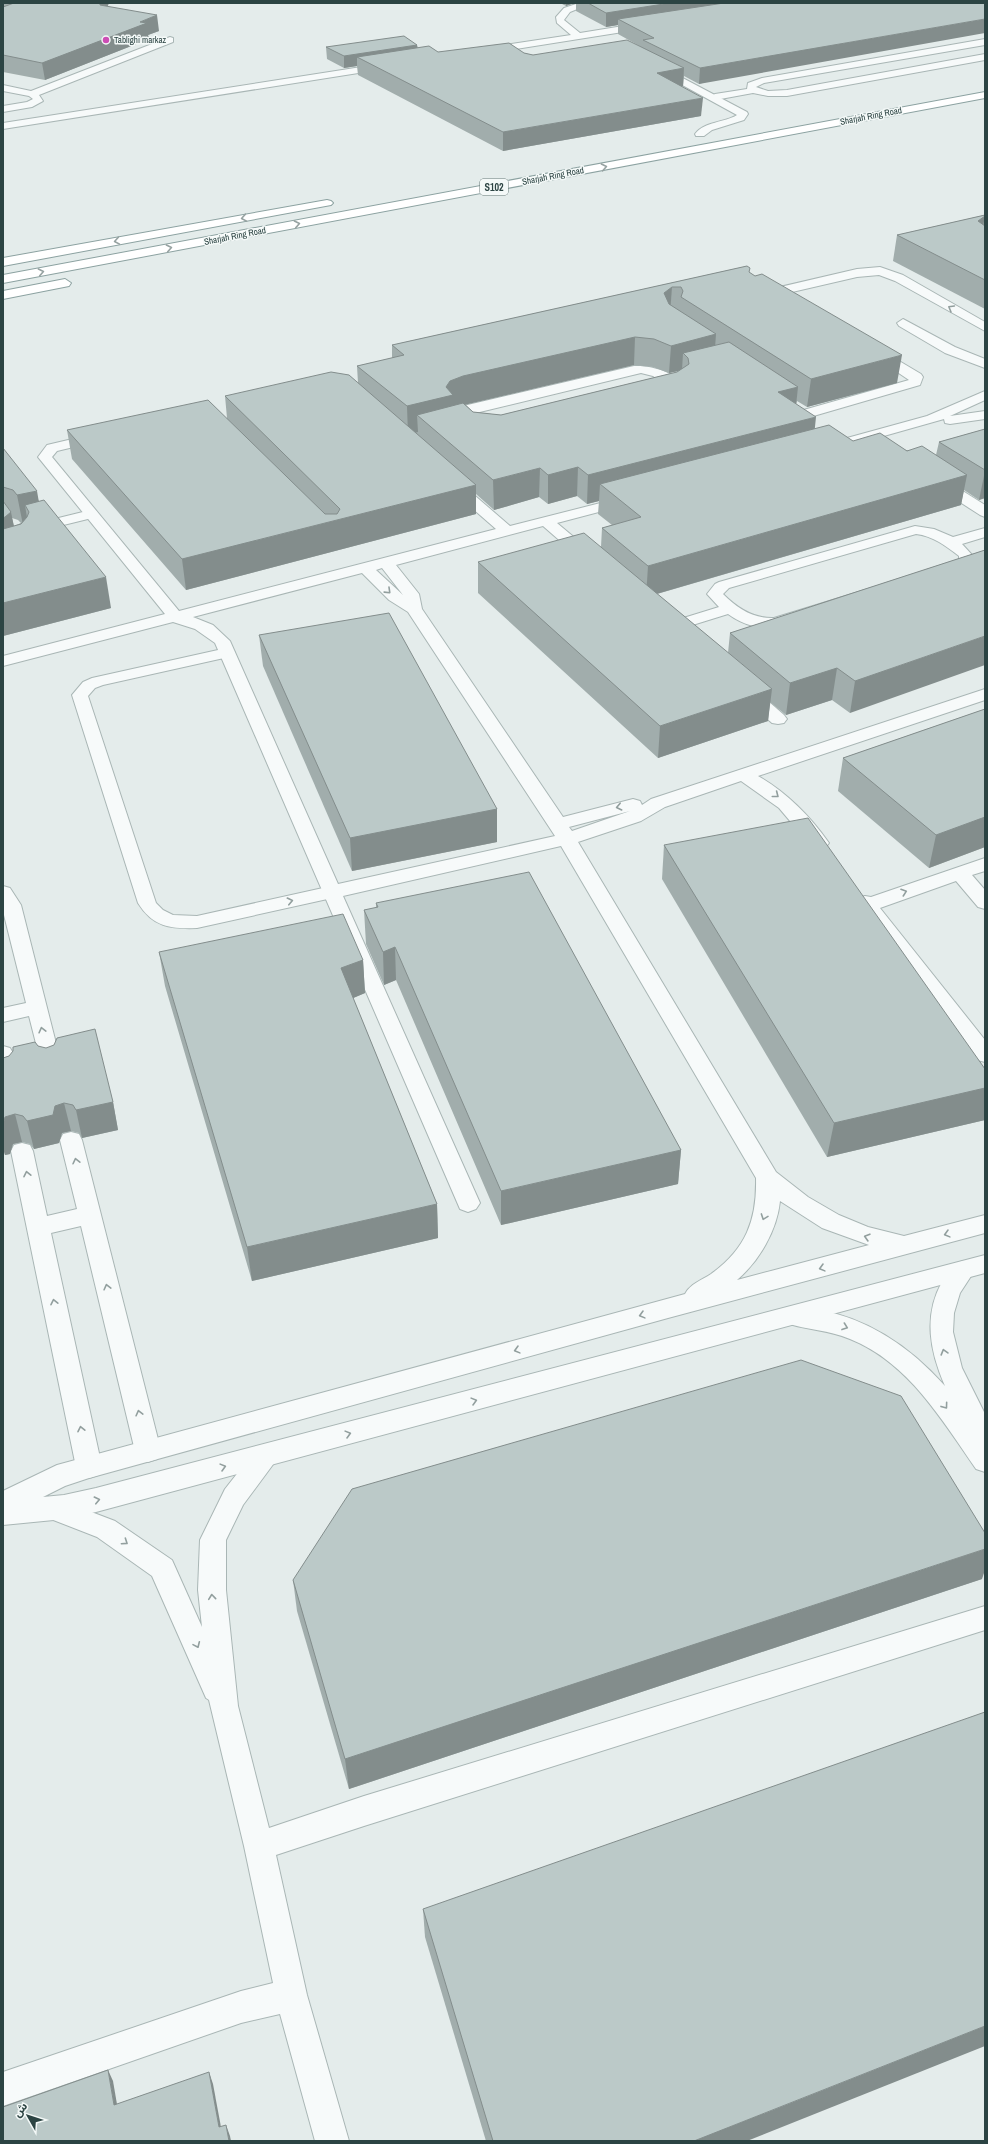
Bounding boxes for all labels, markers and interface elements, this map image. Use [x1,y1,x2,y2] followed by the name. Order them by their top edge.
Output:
[114,34,167,46] place label: Tablighi markaz
[101,35,111,45] marker: Tablighi markaz
[839,104,903,128] street label: Sharjah Ring Road
[600,163,607,171] one-way arrow
[521,164,585,188] street label: Sharjah Ring Road
[480,179,508,195] road number: S102
[241,213,248,222] one-way arrow
[294,220,300,229] one-way arrow
[203,224,267,248] street label: Sharjah Ring Road
[113,236,120,245] one-way arrow
[166,244,172,253] one-way arrow
[38,268,44,276] one-way arrow
[948,305,955,312] one-way arrow
[383,586,391,594] one-way arrow
[772,791,779,798] one-way arrow
[616,802,623,811] one-way arrow
[901,889,908,897] one-way arrow
[287,898,294,906] one-way arrow
[39,1026,47,1033] one-way arrow
[72,1158,81,1165] one-way arrow
[24,1171,32,1178] one-way arrow
[761,1213,769,1220] one-way arrow
[944,1230,951,1238] one-way arrow
[864,1233,871,1242] one-way arrow
[819,1263,826,1272] one-way arrow
[103,1284,112,1291] one-way arrow
[51,1299,59,1305] one-way arrow
[639,1310,646,1319] one-way arrow
[842,1322,849,1331] one-way arrow
[513,1345,520,1353] one-way arrow
[940,1349,949,1356] one-way arrow
[471,1397,477,1405] one-way arrow
[940,1402,948,1409] one-way arrow
[135,1410,143,1416] one-way arrow
[77,1426,85,1432] one-way arrow
[345,1430,352,1439] one-way arrow
[219,1463,226,1472] one-way arrow
[94,1496,100,1504] one-way arrow
[121,1537,128,1545] one-way arrow
[208,1594,217,1600] one-way arrow
[192,1641,200,1648] one-way arrow
[8,2096,48,2136] north arrow
[10,2099,30,2120] text: ش

